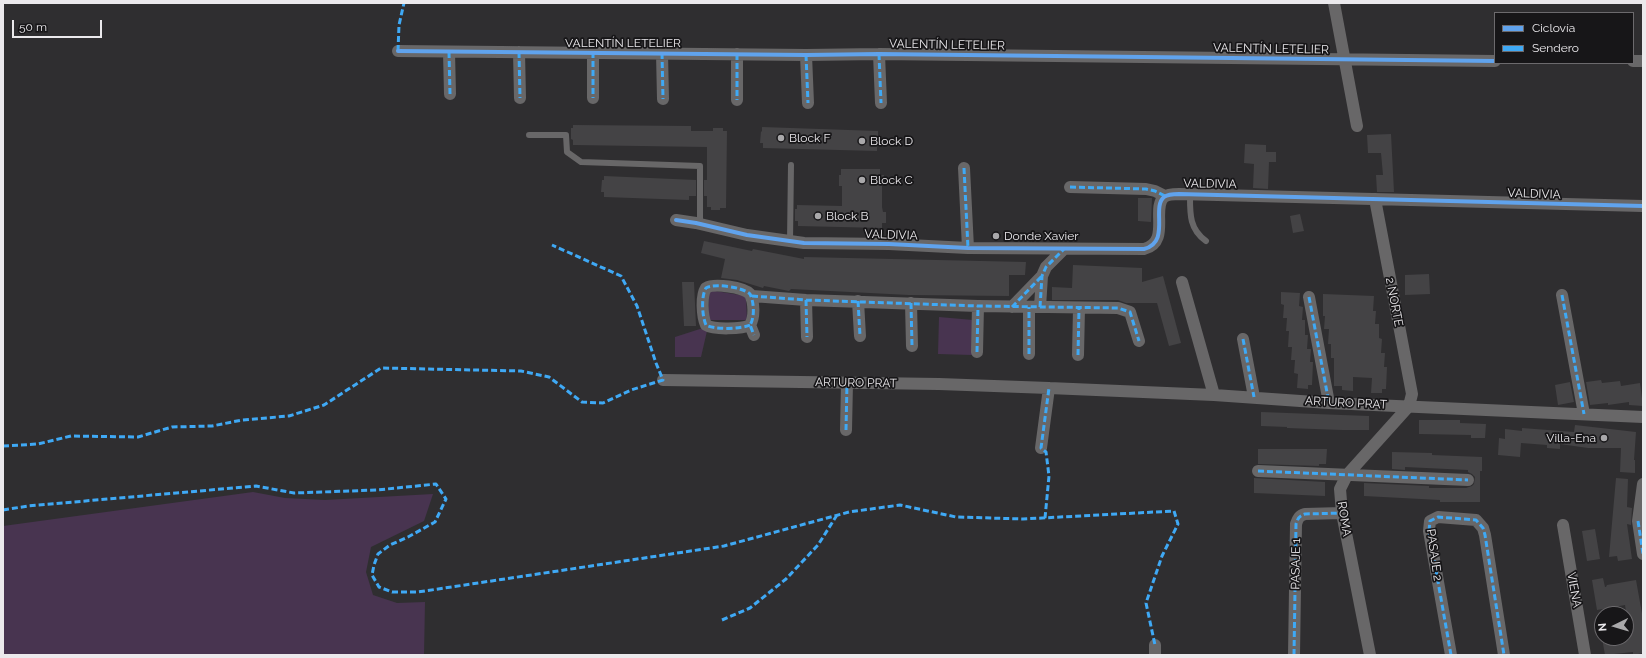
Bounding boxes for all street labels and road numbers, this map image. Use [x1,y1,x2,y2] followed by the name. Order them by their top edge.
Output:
[565,36,681,50] street label: VALENTÍN LETELIER
[889,37,1005,53] street label: VALENTÍN LETELIER
[1213,41,1329,57] street label: VALENTÍN LETELIER
[1183,176,1237,192] street label: VALDIVIA
[1507,186,1561,202] street label: VALDIVIA
[864,227,918,243] street label: VALDIVIA
[1382,276,1406,328] street label: 2 NORTE
[815,375,897,391] street label: ARTURO PRAT
[1305,394,1387,412] street label: ARTURO PRAT
[1334,500,1354,538] street label: ROMA
[1423,528,1445,582] street label: PASAJE 2
[1288,538,1304,590] street label: PASAJE 1
[1564,571,1584,609] street label: VIENA

